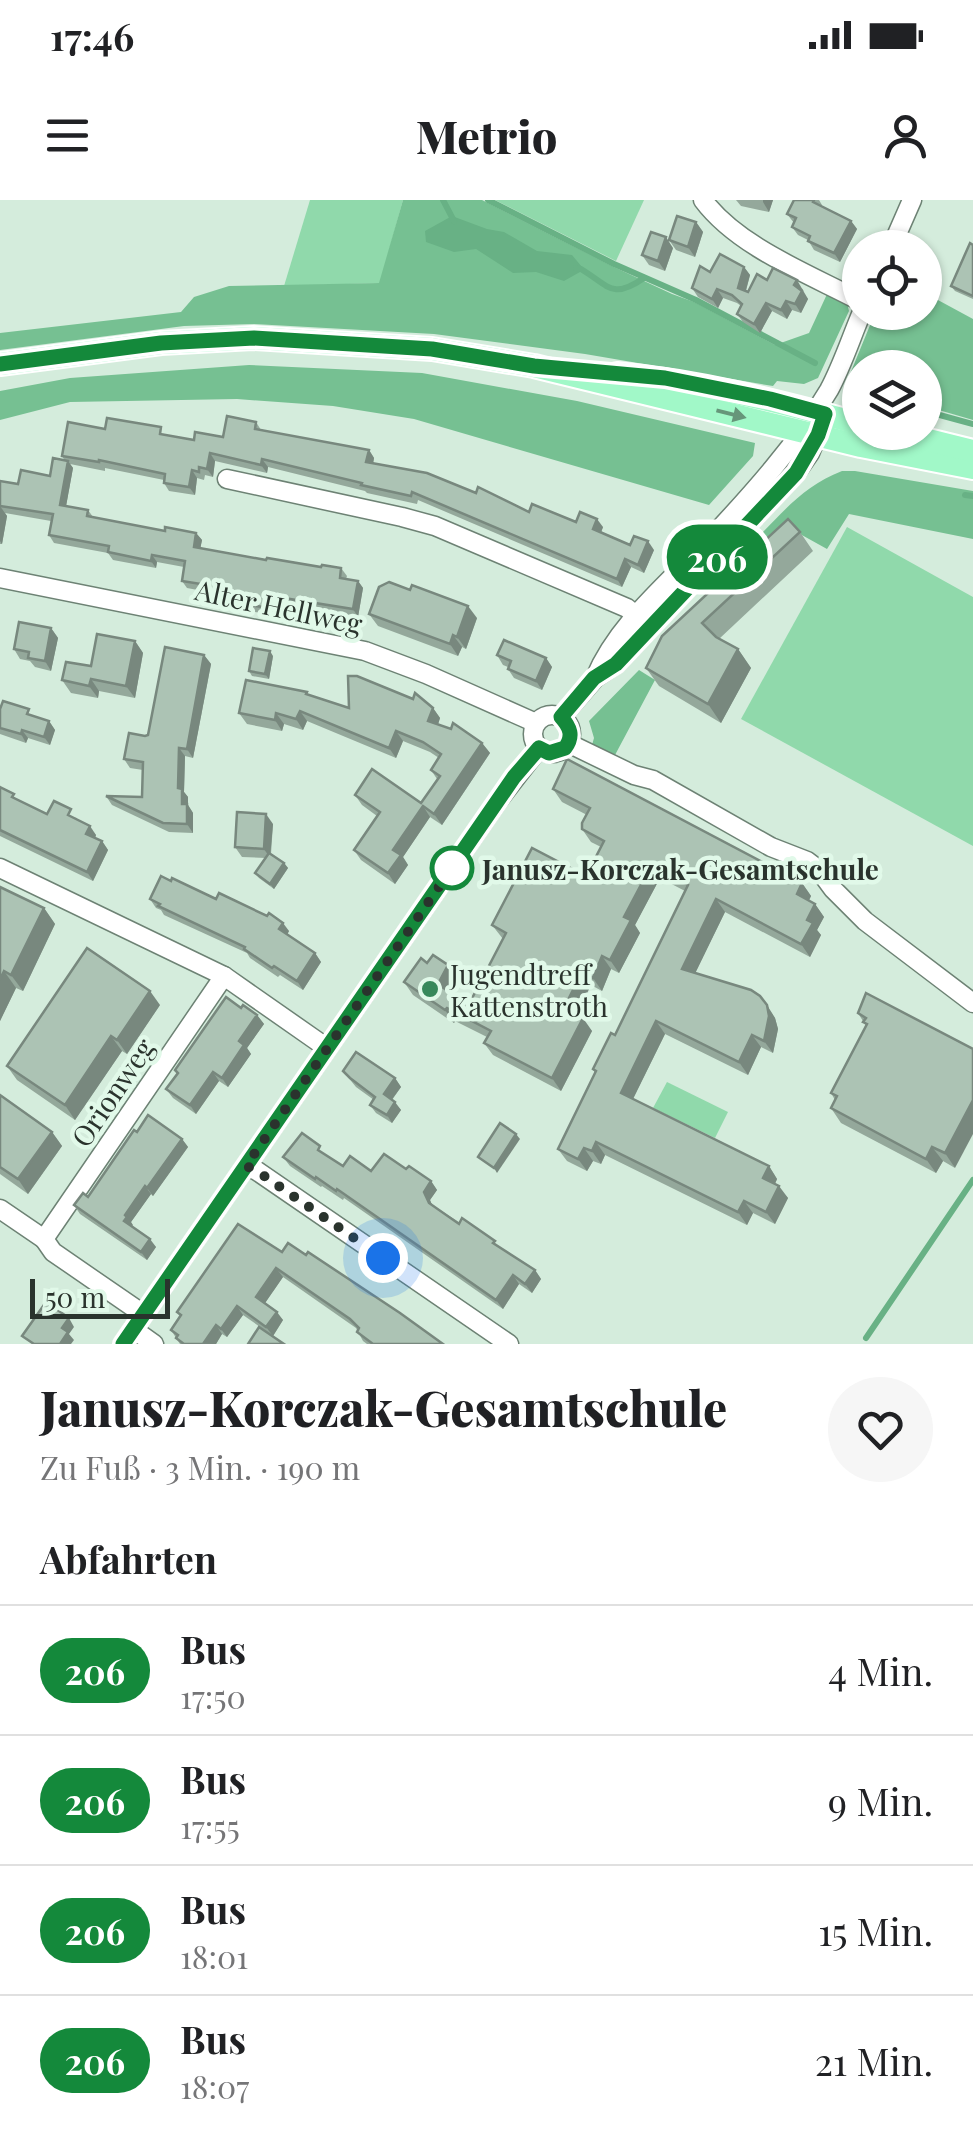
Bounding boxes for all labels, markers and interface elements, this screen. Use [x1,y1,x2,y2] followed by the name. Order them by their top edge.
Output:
[50,10,134,61] text: 17:46
[416,105,557,165] text: Metrio
[40,108,95,163] icon: menu
[878,108,933,163] icon: person
[842,230,942,450] map controls
[842,230,942,330] button: locate
[842,350,942,450] button: layers
[716,407,747,422] one-way arrow
[660,524,774,590] line badge: 206
[687,534,747,581] text: 206
[191,570,366,642] street label: Alter Hellweg
[431,847,473,889] marker: Janusz-Korczak-Gesamtschule
[481,850,879,887] place label: Janusz-Korczak-Gesamtschule
[449,955,608,1024] place label: Jugendtreff Kattenstroth
[419,978,441,1000] marker: Jugendtreff Kattenstroth
[62,1030,162,1154] street label: Orionweg
[358,1233,408,1283] your location
[30,1274,170,1318] scale bar
[45,1278,105,1315] text: 50 m
[40,1375,727,1439] text: Janusz-Korczak-Gesamtschule
[828,1377,933,1482] button: heart
[40,1445,360,1488] text: Zu Fuß · 3 Min. · 190 m
[40,1533,217,1584] text: Abfahrten
[180,1623,246,1674] text: Bus
[828,1645,933,1696] text: 4 Min.
[65,1647,125,1694] text: 206
[180,1674,246,1717] text: 17:50
[180,1753,246,1804] text: Bus
[828,1775,933,1826] text: 9 Min.
[65,1777,125,1824] text: 206
[180,1804,240,1847] text: 17:55
[180,1883,246,1934] text: Bus
[818,1905,933,1956] text: 15 Min.
[65,1907,125,1954] text: 206
[180,1934,248,1977] text: 18:01
[180,2013,246,2064] text: Bus
[815,2035,933,2086] text: 21 Min.
[65,2037,125,2084] text: 206
[180,2064,249,2107] text: 18:07

